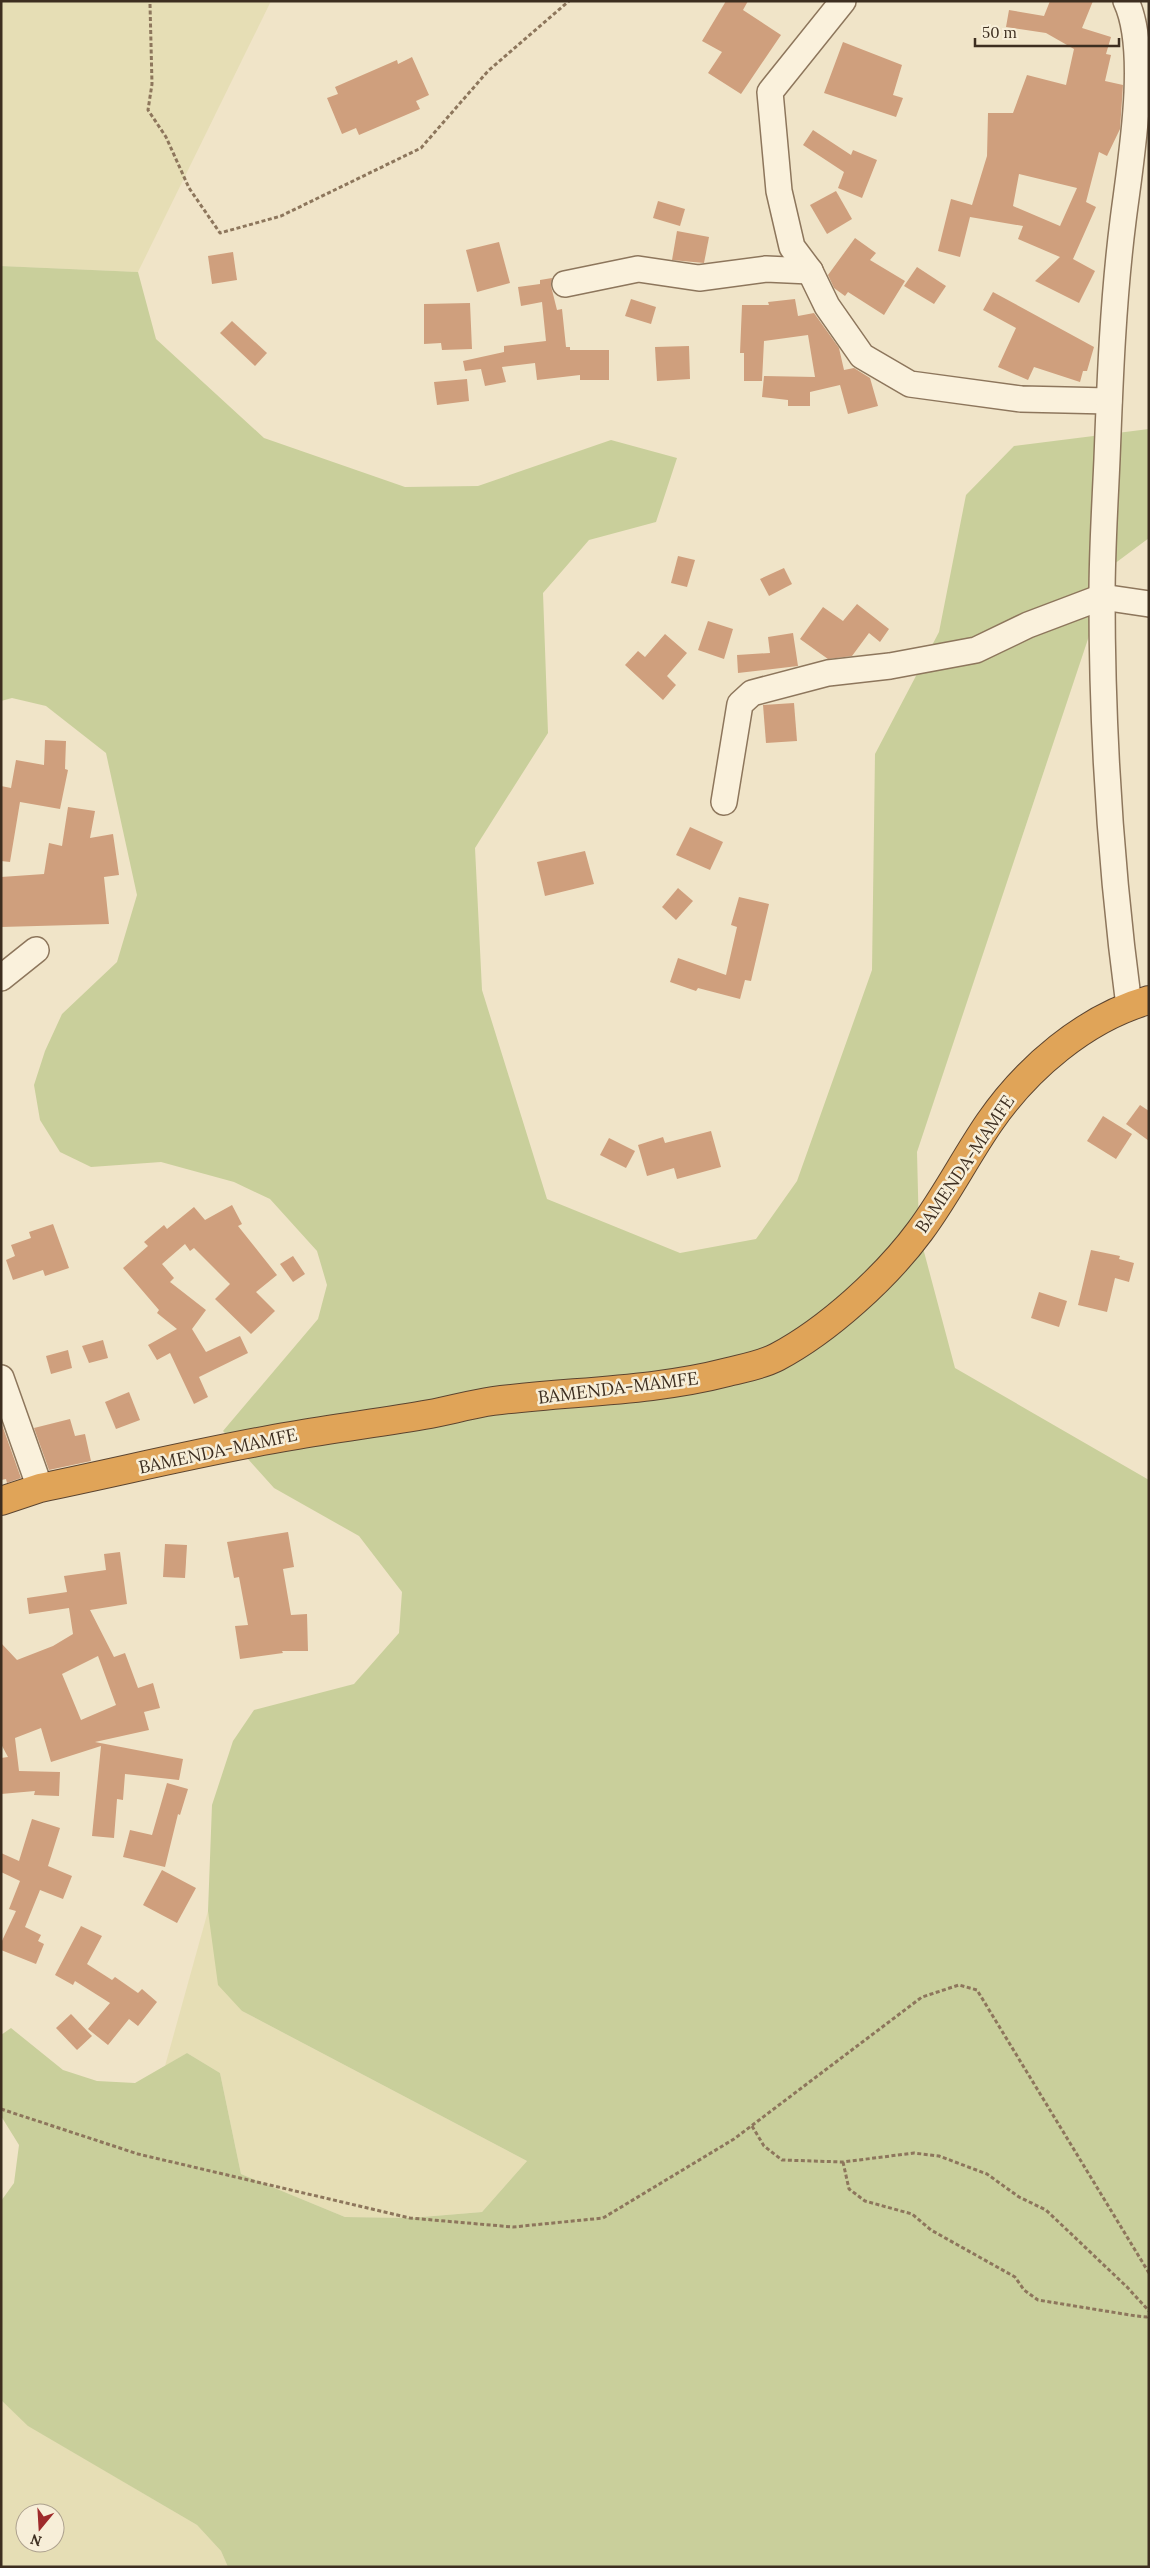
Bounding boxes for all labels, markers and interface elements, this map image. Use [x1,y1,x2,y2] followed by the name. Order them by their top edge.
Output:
[975,15,1119,47] scale bar
[982,23,1017,42] text: 50 m
[910,1090,1019,1237] street label: BAMENDA-MAMFE
[536,1366,699,1409] street label: BAMENDA-MAMFE
[137,1422,299,1479] street label: BAMENDA-MAMFE
[15,2503,65,2553] north arrow
[28,2530,44,2551] text: N

